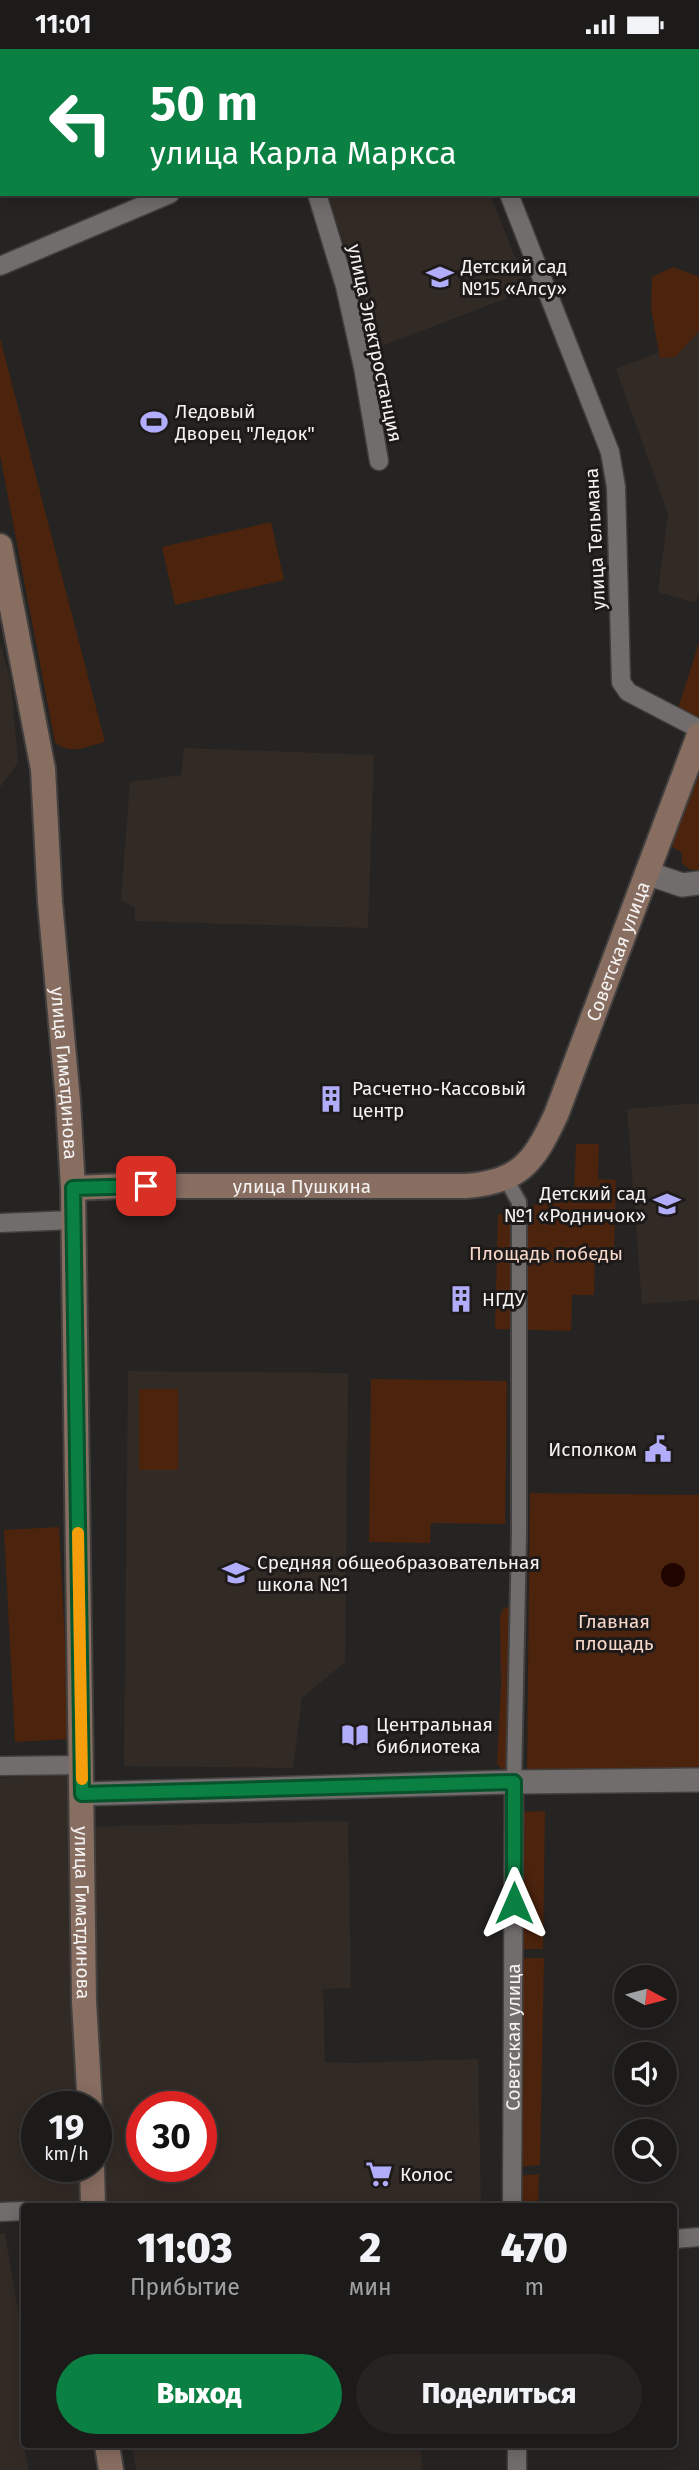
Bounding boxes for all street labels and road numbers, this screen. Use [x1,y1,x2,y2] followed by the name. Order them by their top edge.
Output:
[343,242,407,444] street label: улица Электростанция
[580,467,610,611] street label: улица Тельмана
[581,878,654,1024] street label: Советская улица
[46,986,83,1160] street label: улица Гиматдинова
[233,1175,371,1198] street label: улица Пушкина
[70,1826,95,1999] street label: улица Гиматдинова
[501,1963,525,2111] street label: Советская улица

